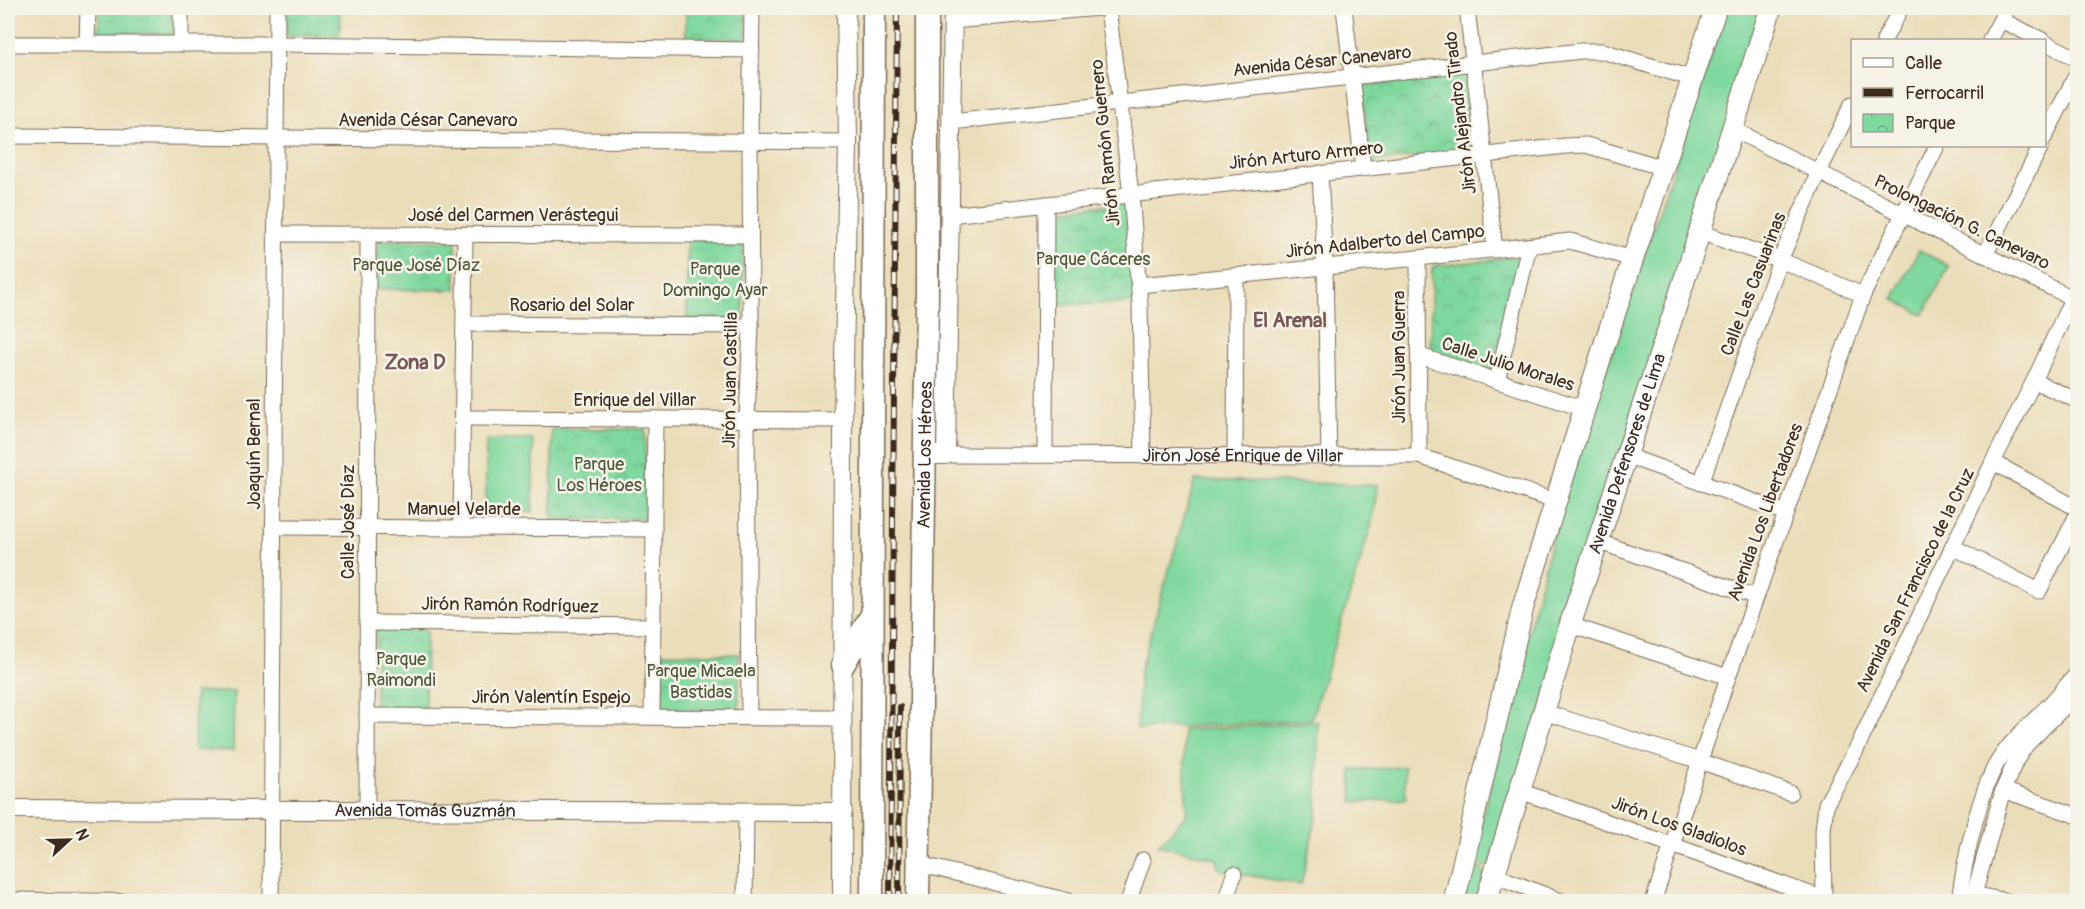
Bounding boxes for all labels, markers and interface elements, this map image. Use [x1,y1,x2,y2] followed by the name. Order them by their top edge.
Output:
[1439,30,1482,196] street label: Jirón Alejandro Tirado
[1851,39,2046,147] legend
[1232,41,1413,82] street label: Avenida César Canevaro
[1905,52,1942,75] text: Calle
[1085,58,1126,228] street label: Jirón Ramón Guerrero
[1905,82,1984,105] text: Ferrocarril
[338,109,518,132] street label: Avenida César Canevaro
[1905,112,1955,135] text: Parque
[1228,136,1385,175] street label: Jirón Arturo Armero
[1870,170,2054,275] street label: Prolongación G. Canevaro
[408,204,618,227] street label: José del Carmen Verástegui
[1716,209,1791,359] street label: Calle Las Casuarinas
[1284,220,1486,263] street label: Jirón Adalberto del Campo
[1036,248,1150,271] park label: Parque Cáceres
[352,254,480,277] park label: Parque José Díaz
[662,258,768,302] park label: Parque Domingo Ayar
[1388,291,1411,423] street label: Jirón Juan Guerra
[509,294,635,317] street label: Rosario del Solar
[1253,308,1327,333] district label: El Arenal
[718,311,743,449] street label: Jirón Juan Castilla
[1439,332,1577,397] street label: Calle Julio Morales
[385,350,446,375] district label: Zona D
[1583,350,1671,557] street label: Avenida Defensores de Lima
[913,381,938,529] street label: Avenida Los Héroes
[574,389,697,412] street label: Enrique del Villar
[243,398,266,510] street label: Joaquín Bernal
[1723,420,1808,604] street label: Avenida Los Libertadores
[1143,444,1344,468] street label: Jirón José Enrique de Villar
[556,453,642,497] park label: Parque Los Héroes
[1851,464,1980,696] street label: Avenida San Francisco de la Cruz
[337,465,360,579] street label: Calle José Díaz
[407,498,521,521] street label: Manuel Velarde
[421,592,599,619] street label: Jirón Ramón Rodríguez
[366,648,436,692] park label: Parque Raimondi
[646,660,756,704] park label: Parque Micaela Bastidas
[471,686,631,709] street label: Jirón Valentín Espejo
[1608,791,1750,862] street label: Jirón Los Gladiolos
[334,799,516,823] street label: Avenida Tomás Guzmán
[39,810,99,870] north arrow
[71,826,93,844] text: N

